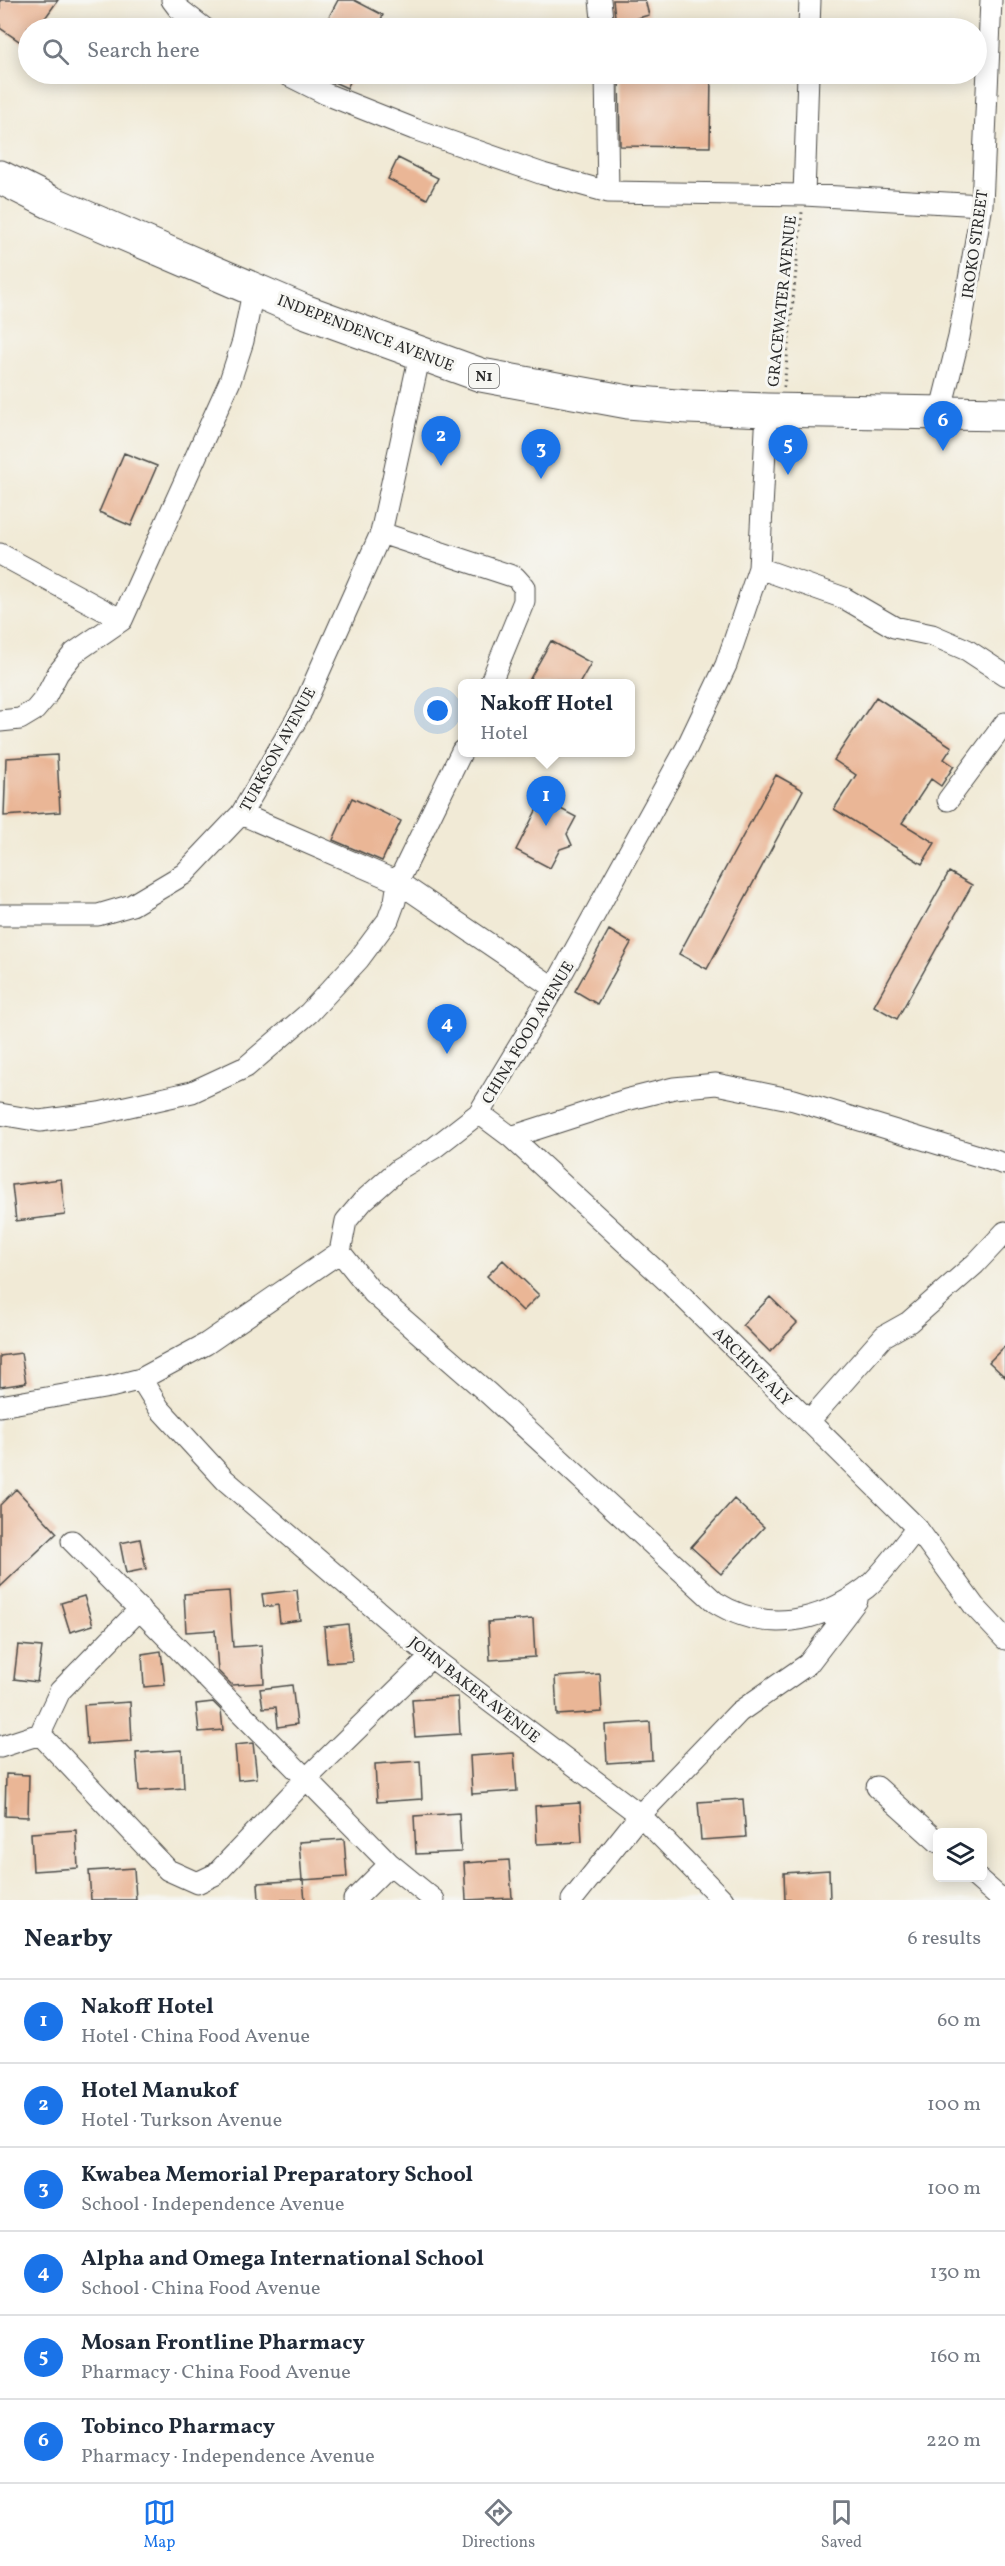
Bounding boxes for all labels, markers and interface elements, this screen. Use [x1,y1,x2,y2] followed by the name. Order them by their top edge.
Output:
[18,18,987,84] search box
[39,35,72,68] icon: search
[87,36,200,67] text: Search here
[957,188,995,300] street label: IROKO STREET
[763,214,803,388] street label: GRACEWATER AVENUE
[274,290,457,378] street label: INDEPENDENCE AVENUE
[469,364,499,388] road number: N1
[924,402,962,451] pin: 6
[422,416,460,466] pin: 2
[768,426,808,475] pin: 5
[522,430,560,479] pin: 3
[458,679,635,757] popup
[235,684,322,816] street label: TURKSON AVENUE
[480,689,613,720] text: Nakoff Hotel
[423,696,452,725] your location
[480,720,528,748] text: Hotel
[526,776,566,826] pin: 1
[477,957,580,1109] street label: CHINA FOOD AVENUE
[428,1004,466,1054] pin: 4
[707,1323,796,1412] street label: ARCHIVE ALY
[403,1632,544,1749] street label: JOHN BAKER AVENUE
[933,1828,987,1882] map controls
[933,1828,987,1882] button: layers
[24,1921,113,1957] text: Nearby
[908,1925,981,1953] text: 6 results
[81,1992,214,2023] text: Nakoff Hotel
[39,2007,48,2035] text: 1
[937,2007,981,2035] text: 60 m
[81,2023,310,2051] text: Hotel · China Food Avenue
[81,2076,237,2107] text: Hotel Manukof
[38,2091,49,2119] text: 2
[927,2091,981,2119] text: 100 m
[81,2107,282,2135] text: Hotel · Turkson Avenue
[81,2160,473,2191] text: Kwabea Memorial Preparatory School
[38,2175,49,2203] text: 3
[927,2175,981,2203] text: 100 m
[81,2191,345,2219] text: School · Independence Avenue
[81,2244,484,2275] text: Alpha and Omega International School
[37,2259,50,2287] text: 4
[930,2259,981,2287] text: 130 m
[81,2275,320,2303] text: School · China Food Avenue
[81,2328,365,2359] text: Mosan Frontline Pharmacy
[39,2343,48,2371] text: 5
[929,2343,981,2371] text: 160 m
[81,2359,351,2387] text: Pharmacy · China Food Avenue
[81,2412,275,2443] text: Tobinco Pharmacy
[38,2427,49,2455] text: 6
[926,2427,981,2455] text: 220 m
[81,2443,375,2471] text: Pharmacy · Independence Avenue
[143,2496,176,2554] tab: Map
[462,2496,535,2554] tab: Directions
[821,2496,862,2554] tab: Saved

